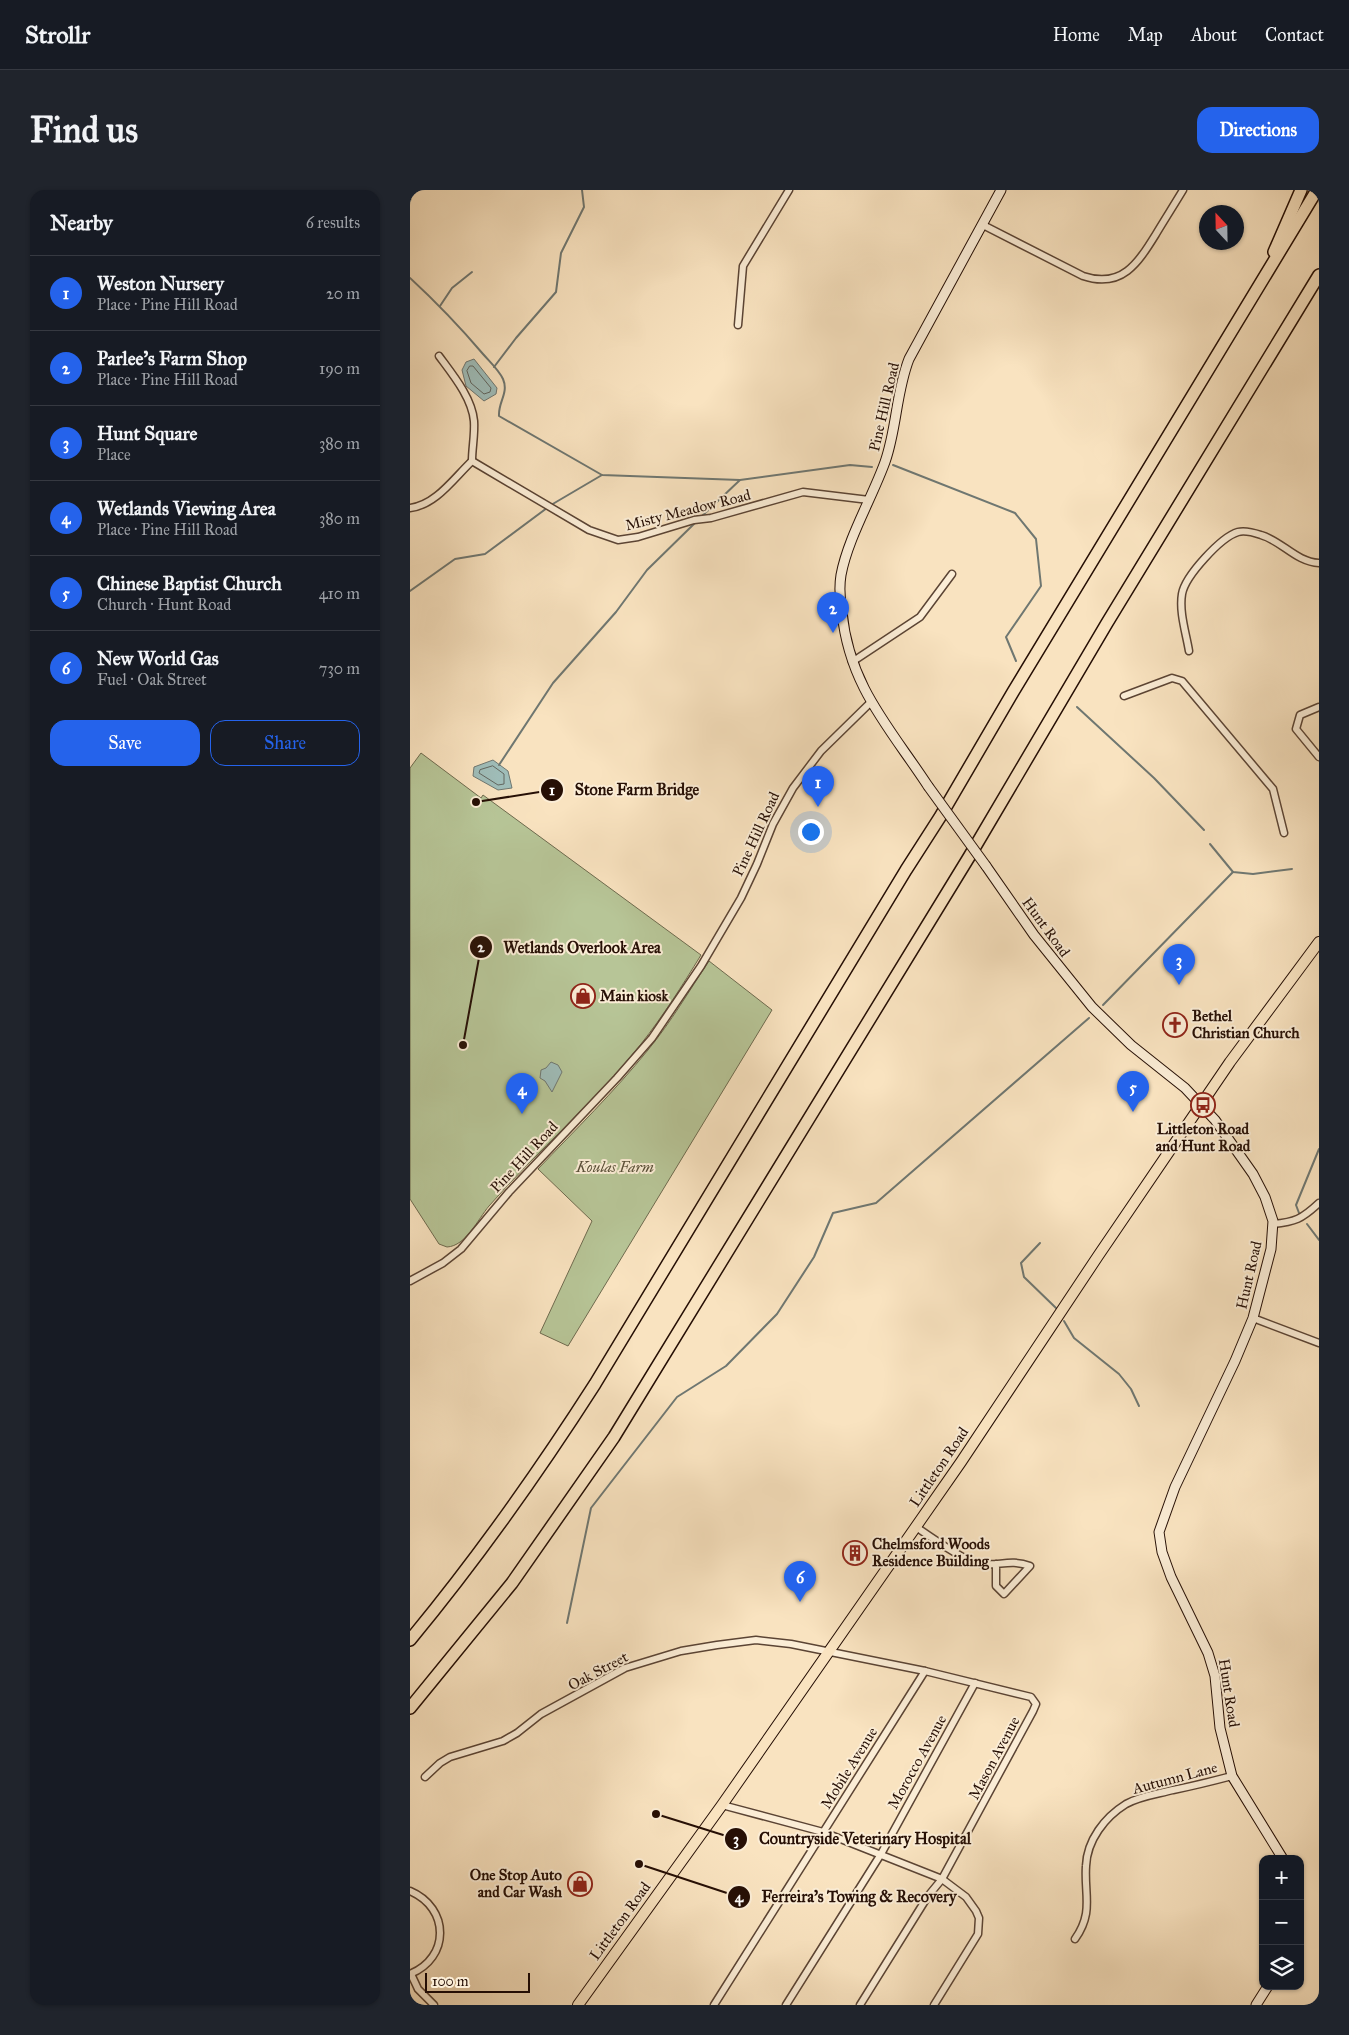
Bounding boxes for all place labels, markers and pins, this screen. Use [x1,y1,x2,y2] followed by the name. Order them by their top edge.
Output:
[817,592,849,633] pin: 2
[802,766,834,807] pin: 1
[540,774,709,805] callout: Stone Farm Bridge
[468,932,671,963] callout: Wetlands Overlook Area
[1163,944,1195,985] pin: 3
[570,983,596,1009] shop icon: Main kiosk
[600,987,669,1005] place label: Main kiosk
[1192,1007,1300,1042] place label: Bethel Christian Church
[1162,1012,1188,1038] church icon: Bethel Christian Church
[1117,1071,1149,1112] pin: 5
[506,1073,538,1114] pin: 4
[1190,1092,1216,1118] bus stop icon: Littleton Road and Hunt Road
[1156,1120,1251,1155] place label: Littleton Road and Hunt Road
[872,1535,990,1571] place label: Chelmsford Woods Residence Building
[842,1540,868,1566] building icon: Chelmsford Woods Residence Building
[784,1561,816,1602] pin: 6
[724,1823,981,1854] callout: Countryside Veterinary Hospital
[470,1866,563,1901] place label: One Stop Auto and Car Wash
[567,1871,593,1897] shop icon: One Stop Auto and Car Wash
[727,1881,967,1912] callout: Ferreira's Towing & Recovery

